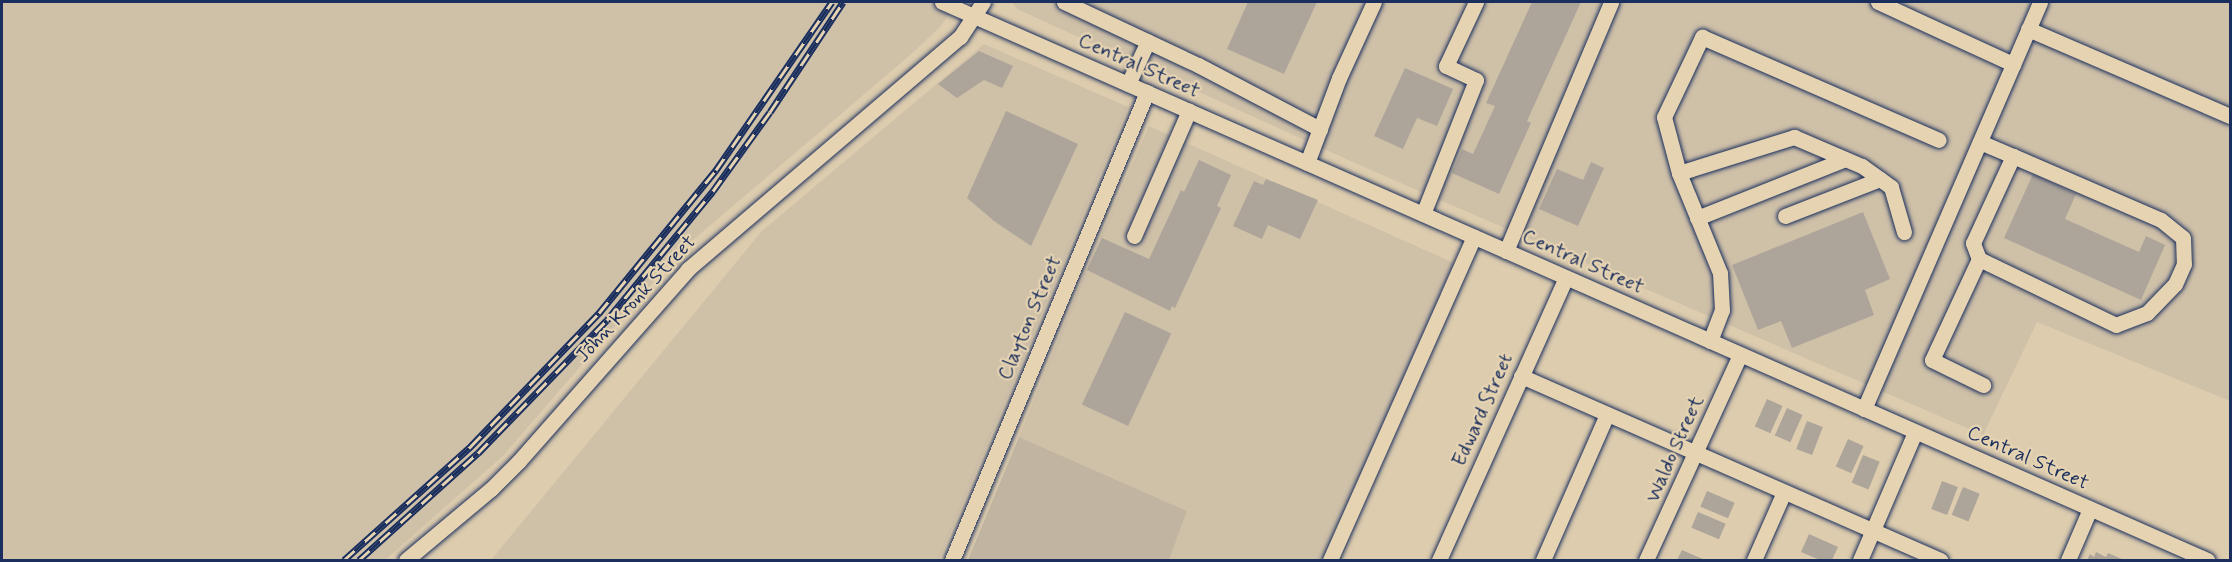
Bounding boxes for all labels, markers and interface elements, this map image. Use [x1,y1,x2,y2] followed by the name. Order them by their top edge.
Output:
[1075,29,1203,103] street label: Central Street
[1519,225,1647,299] street label: Central Street
[571,231,701,367] street label: John Kronk Street
[993,253,1067,383] street label: Clayton Street
[1447,348,1519,472] street label: Edward Street
[1641,392,1709,506] street label: Waldo Street
[1964,421,2092,495] street label: Central Street

